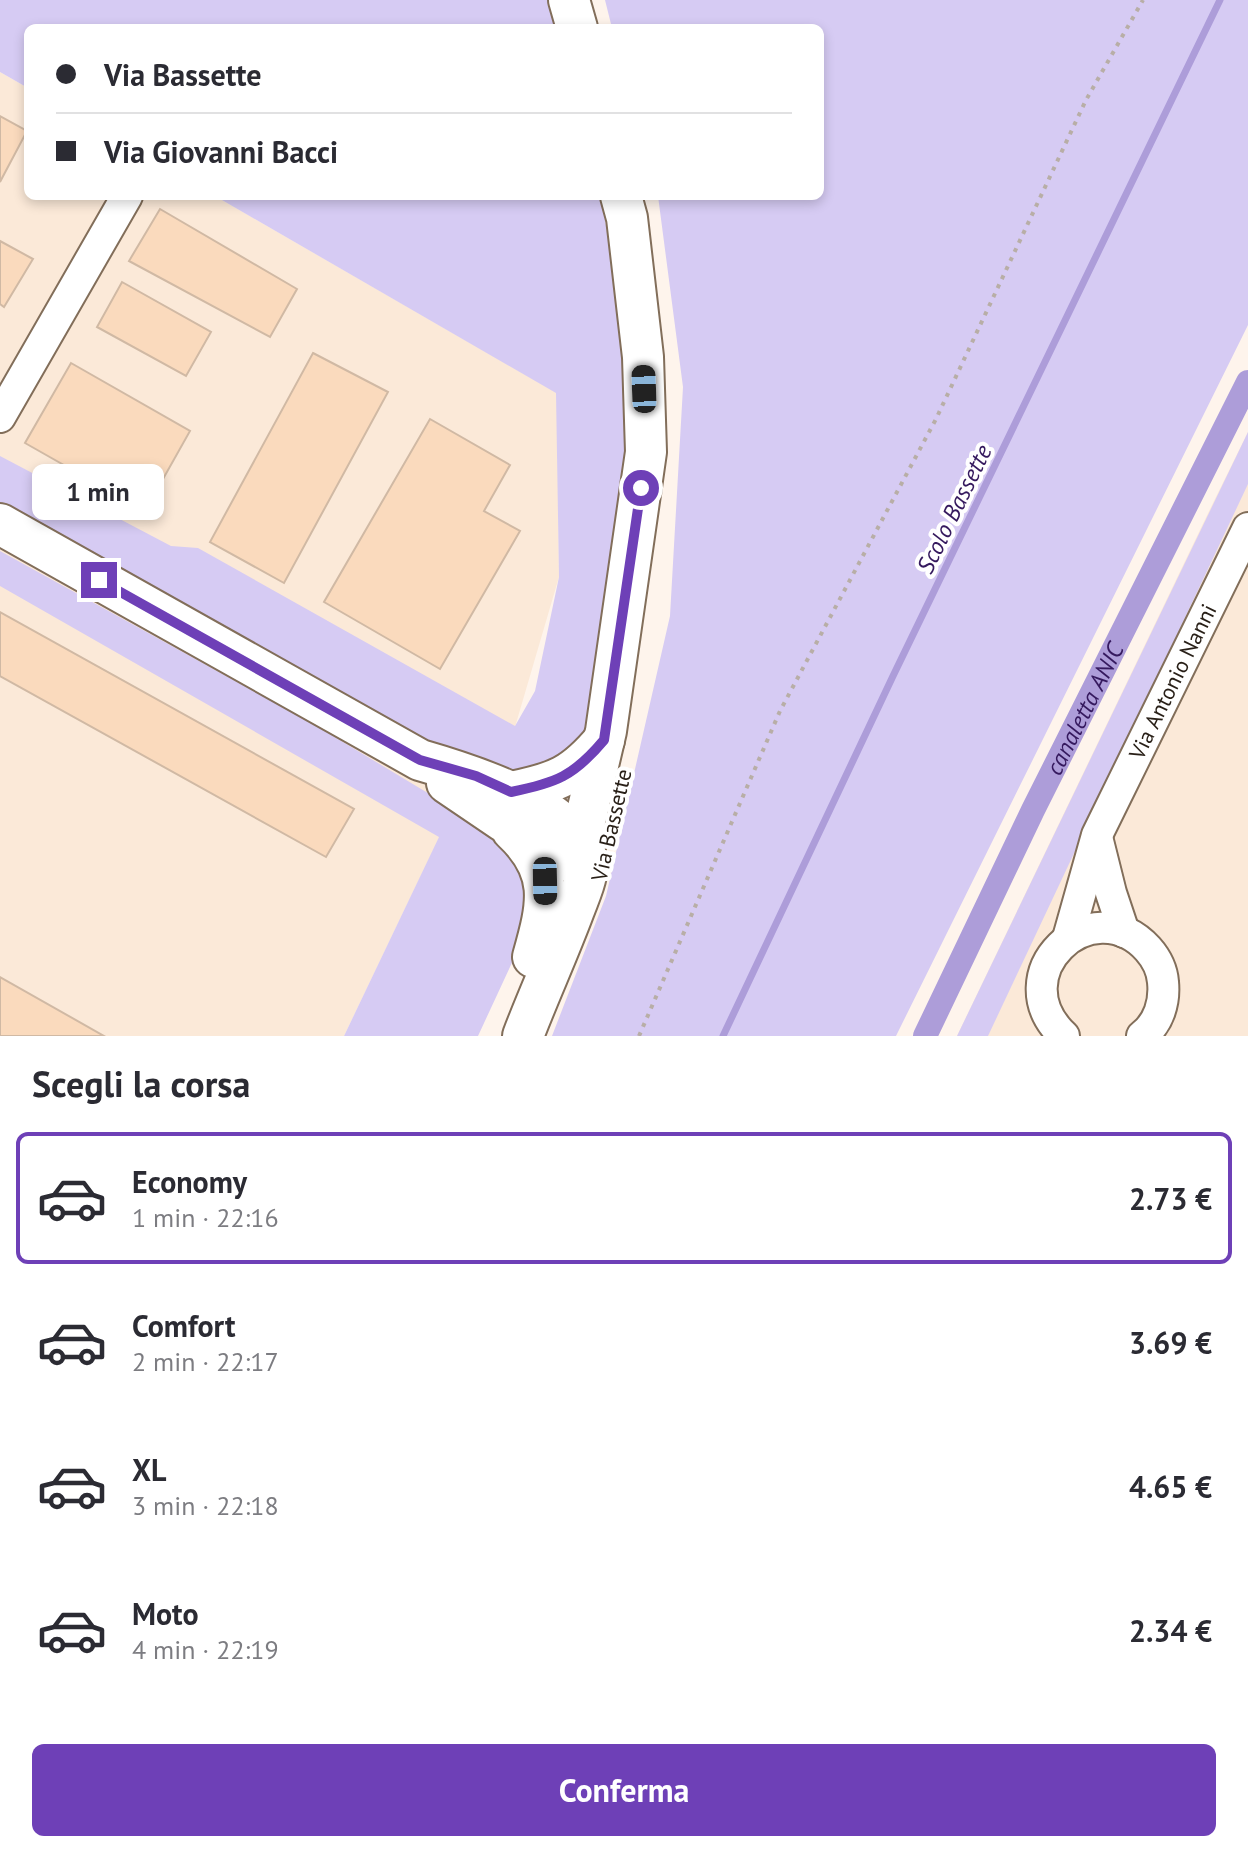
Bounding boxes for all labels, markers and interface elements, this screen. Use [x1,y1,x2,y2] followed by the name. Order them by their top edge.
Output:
[104,55,262,94] text: Via Bassette
[104,132,338,171] text: Via Giovanni Bacci
[631,365,657,413] car
[909,439,999,579] water label: Scolo Bassette
[33,464,165,520] callout: 1 min
[623,470,659,506] route start
[66,475,130,508] text: 1 min
[81,562,117,598] route end
[1122,599,1223,765] street label: Via Antonio Nanni
[1038,636,1131,780] water label: canaletta ANIC
[584,766,638,885] street label: Via Bassette
[533,857,557,905] car
[32,1060,250,1107] text: Scegli la corsa
[36,1162,108,1234] icon: car
[132,1162,247,1201] text: Economy
[1129,1179,1212,1218] text: 2.73 €
[132,1201,279,1234] text: 1 min · 22:16
[36,1306,108,1378] icon: car
[132,1306,235,1345] text: Comfort
[1129,1323,1212,1362] text: 3.69 €
[132,1345,279,1378] text: 2 min · 22:17
[36,1450,108,1522] icon: car
[132,1450,166,1489] text: XL
[1129,1467,1212,1506] text: 4.65 €
[132,1489,279,1522] text: 3 min · 22:18
[36,1594,108,1666] icon: car
[132,1594,199,1633] text: Moto
[1129,1611,1212,1650] text: 2.34 €
[132,1633,279,1666] text: 4 min · 22:19
[32,1744,1216,1836] button: Conferma

